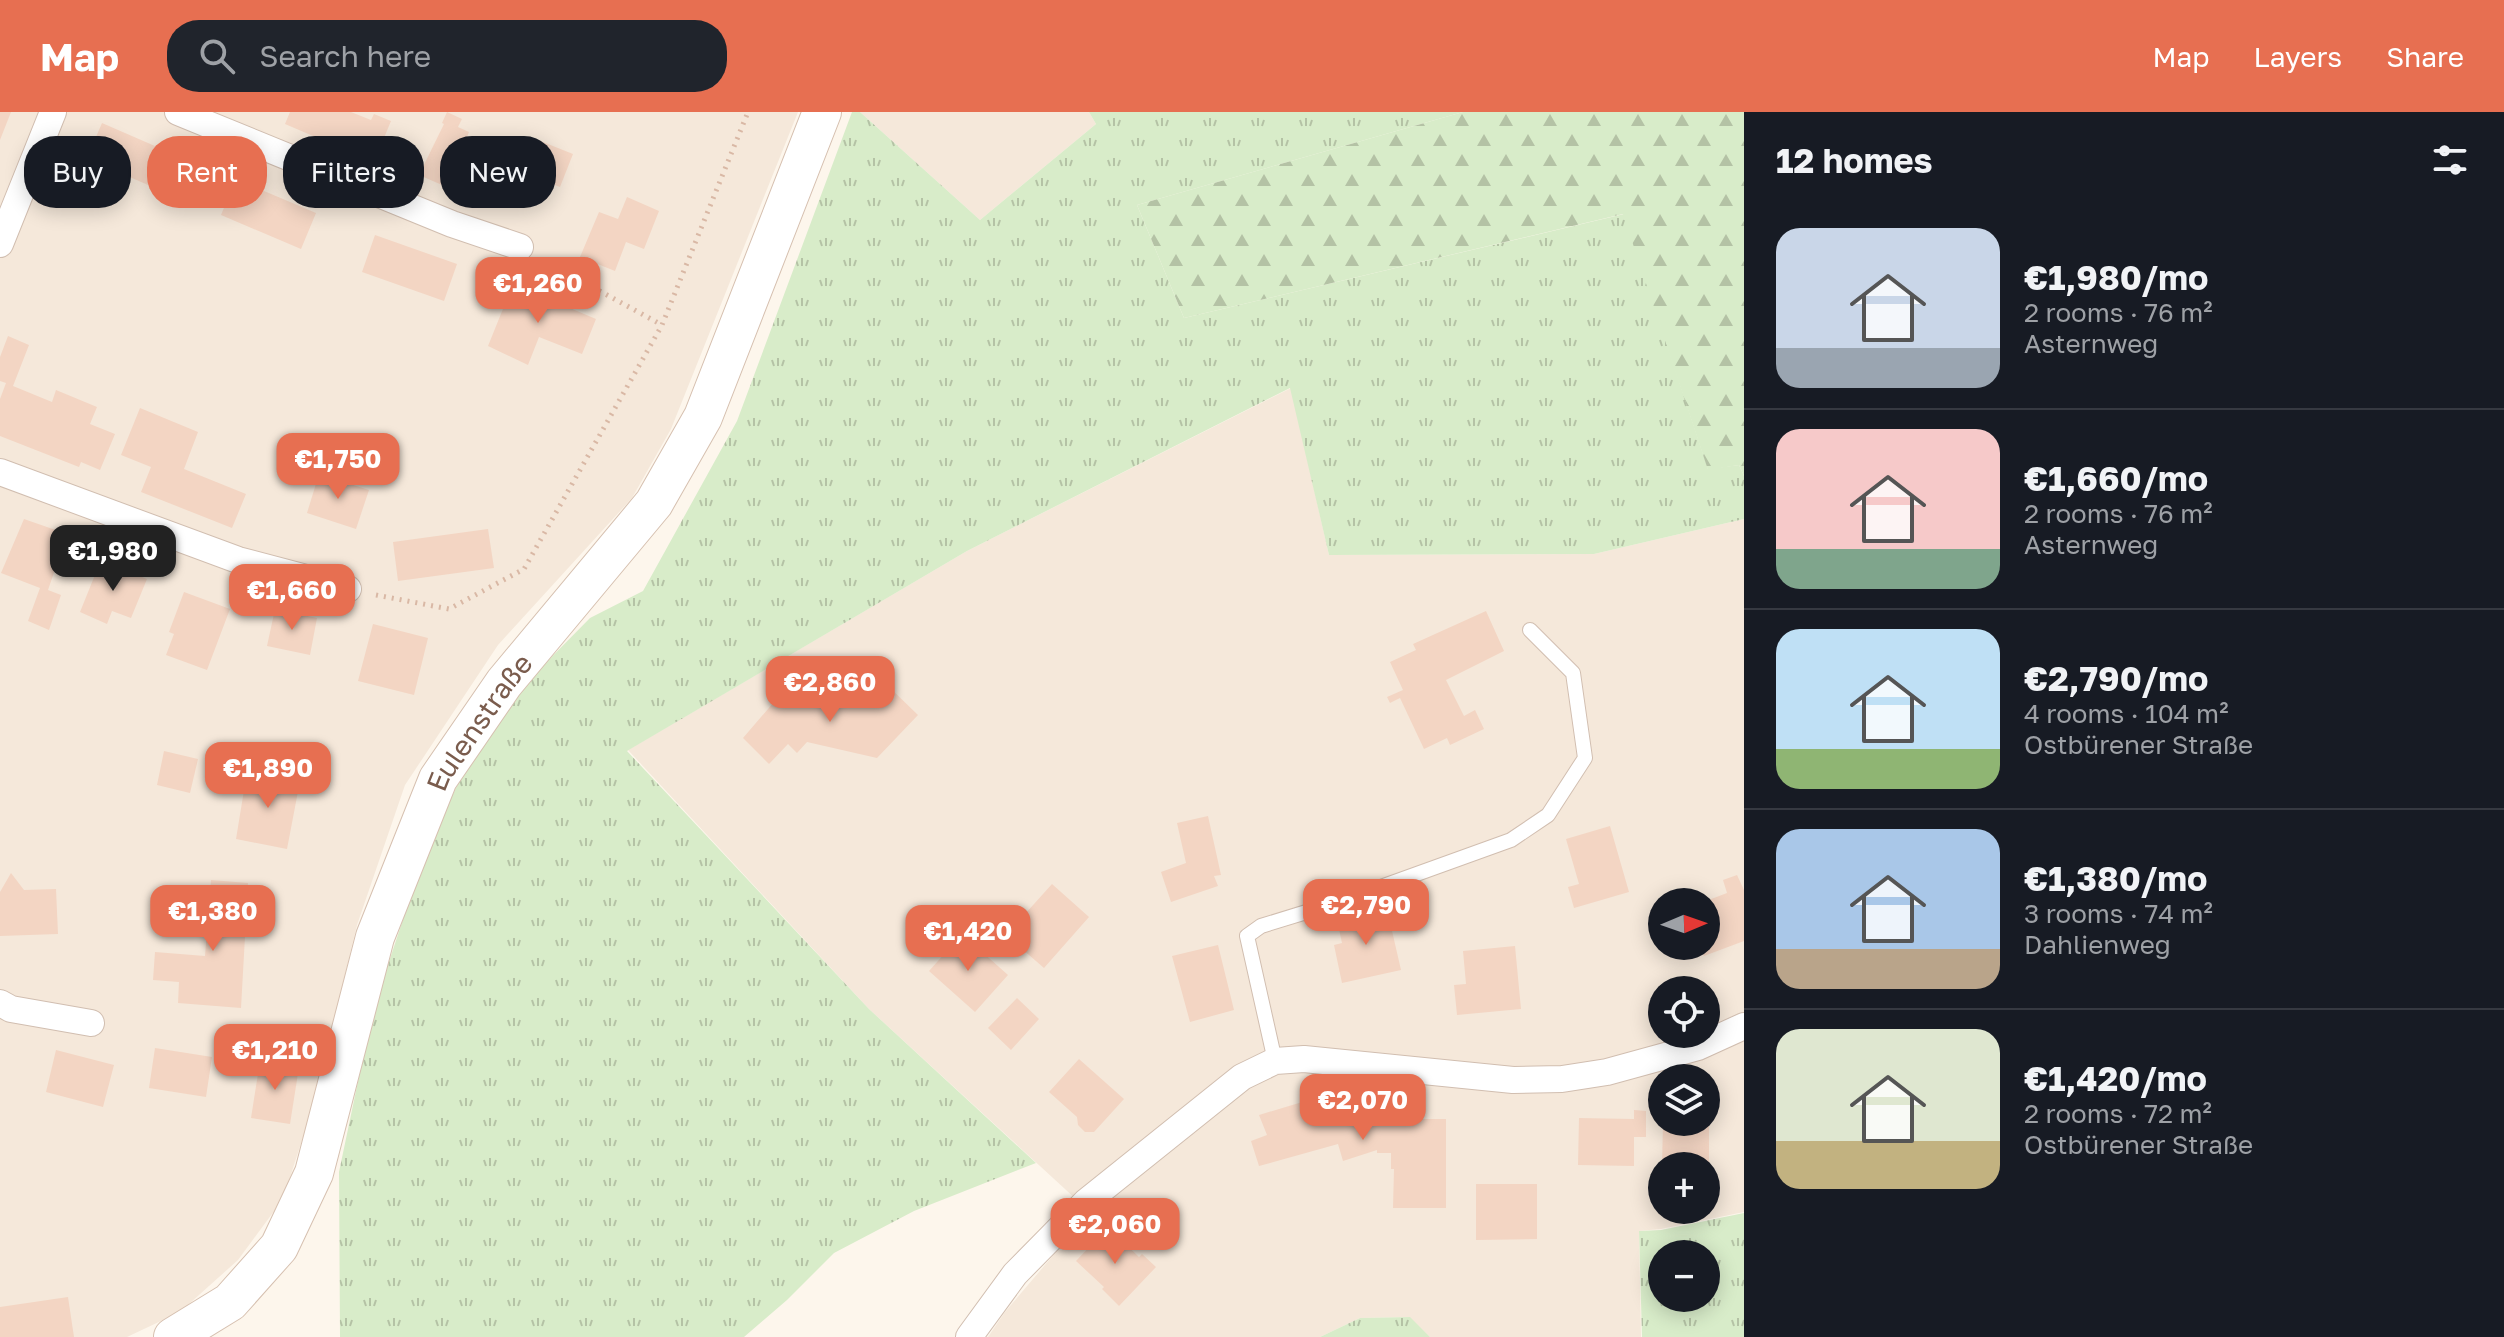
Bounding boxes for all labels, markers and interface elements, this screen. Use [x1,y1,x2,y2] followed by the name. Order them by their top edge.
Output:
[167,20,727,92] search box
[40,34,119,79] text: Map
[195,34,239,78] icon: search
[259,38,431,74] text: Search here
[2152,40,2210,73] text: Map
[2254,40,2342,73] text: Layers
[2386,40,2464,73] text: Share
[24,136,131,208] chip: Buy
[147,136,267,208] chip: Rent
[283,136,424,208] chip: Filters
[440,136,556,208] chip: New
[2428,138,2472,182] icon: filters
[1776,140,1933,180] text: 12 homes
[473,257,603,325] pin: €1,260
[2024,257,2208,297] text: €1,980/mo
[1840,260,1936,356] icon: home
[493,267,583,298] text: €1,260
[2024,297,2213,328] text: 2 rooms · 76 m²
[2024,328,2158,359] text: Asternweg
[273,433,403,501] pin: €1,750
[295,443,381,474] text: €1,750
[2024,458,2208,498] text: €1,660/mo
[1840,461,1936,557] icon: home
[2024,498,2213,529] text: 2 rooms · 76 m²
[48,525,178,593] pin: €1,980
[2024,529,2158,560] text: Asternweg
[68,535,158,566] text: €1,980
[227,564,357,632] pin: €1,660
[247,574,337,605] text: €1,660
[419,646,538,795] street label: Eulenstraße
[765,656,895,724] pin: €2,860
[2024,658,2208,698] text: €2,790/mo
[1840,661,1936,757] icon: home
[784,666,876,697] text: €2,860
[2024,698,2229,729] text: 4 rooms · 104 m²
[2024,729,2253,760] text: Ostbürener Straße
[203,742,333,810] pin: €1,890
[223,752,313,783] text: €1,890
[2024,858,2207,898] text: €1,380/mo
[1840,861,1936,957] icon: home
[1301,879,1431,947] pin: €2,790
[148,885,278,953] pin: €1,380
[1648,888,1720,960] north arrow
[1648,888,1720,1312] map controls
[1321,889,1411,920] text: €2,790
[168,895,258,926] text: €1,380
[2024,898,2213,929] text: 3 rooms · 74 m²
[903,905,1033,973] pin: €1,420
[923,915,1013,946] text: €1,420
[2024,929,2171,960] text: Dahlienweg
[1648,976,1720,1048] button: locate
[210,1024,340,1092] pin: €1,210
[232,1034,318,1065] text: €1,210
[2024,1058,2207,1098] text: €1,420/mo
[1840,1061,1936,1157] icon: home
[1648,1064,1720,1136] button: layers
[1298,1074,1428,1142] pin: €2,070
[1318,1084,1408,1115] text: €2,070
[2024,1098,2212,1129] text: 2 rooms · 72 m²
[2024,1129,2253,1160] text: Ostbürener Straße
[1648,1152,1720,1224] button: +
[1050,1198,1180,1266] pin: €2,060
[1069,1208,1161,1239] text: €2,060
[1648,1240,1720,1312] button: −

